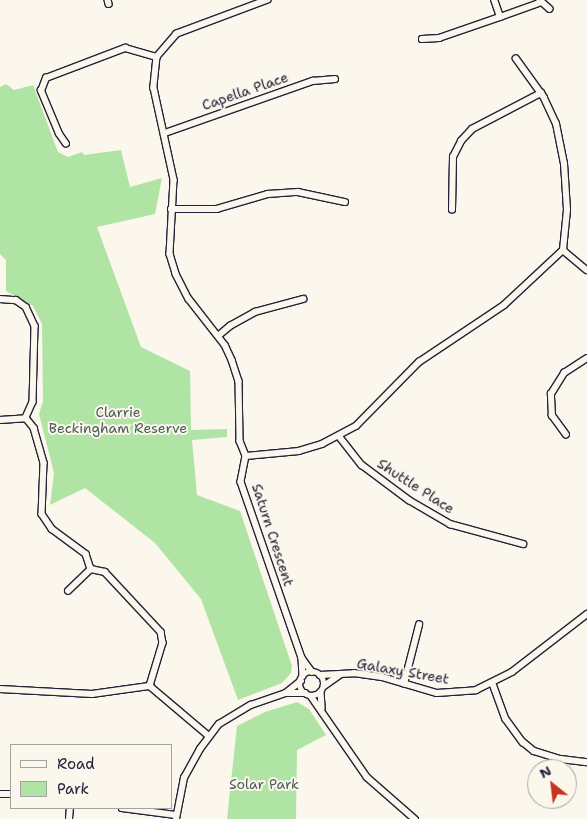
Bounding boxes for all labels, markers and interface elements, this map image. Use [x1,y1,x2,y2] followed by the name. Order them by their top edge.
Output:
[200,68,290,114] street label: Capella Place
[49,404,187,437] park label: Clarrie Beckingham Reserve
[374,455,458,517] street label: Shuttle Place
[248,482,298,588] street label: Saturn Crescent
[356,655,450,687] street label: Galaxy Street
[10,744,172,809] legend
[57,754,95,774] text: Road
[527,759,577,809] north arrow
[536,761,554,782] text: N
[229,776,299,792] park label: Solar Park
[57,779,89,799] text: Park

